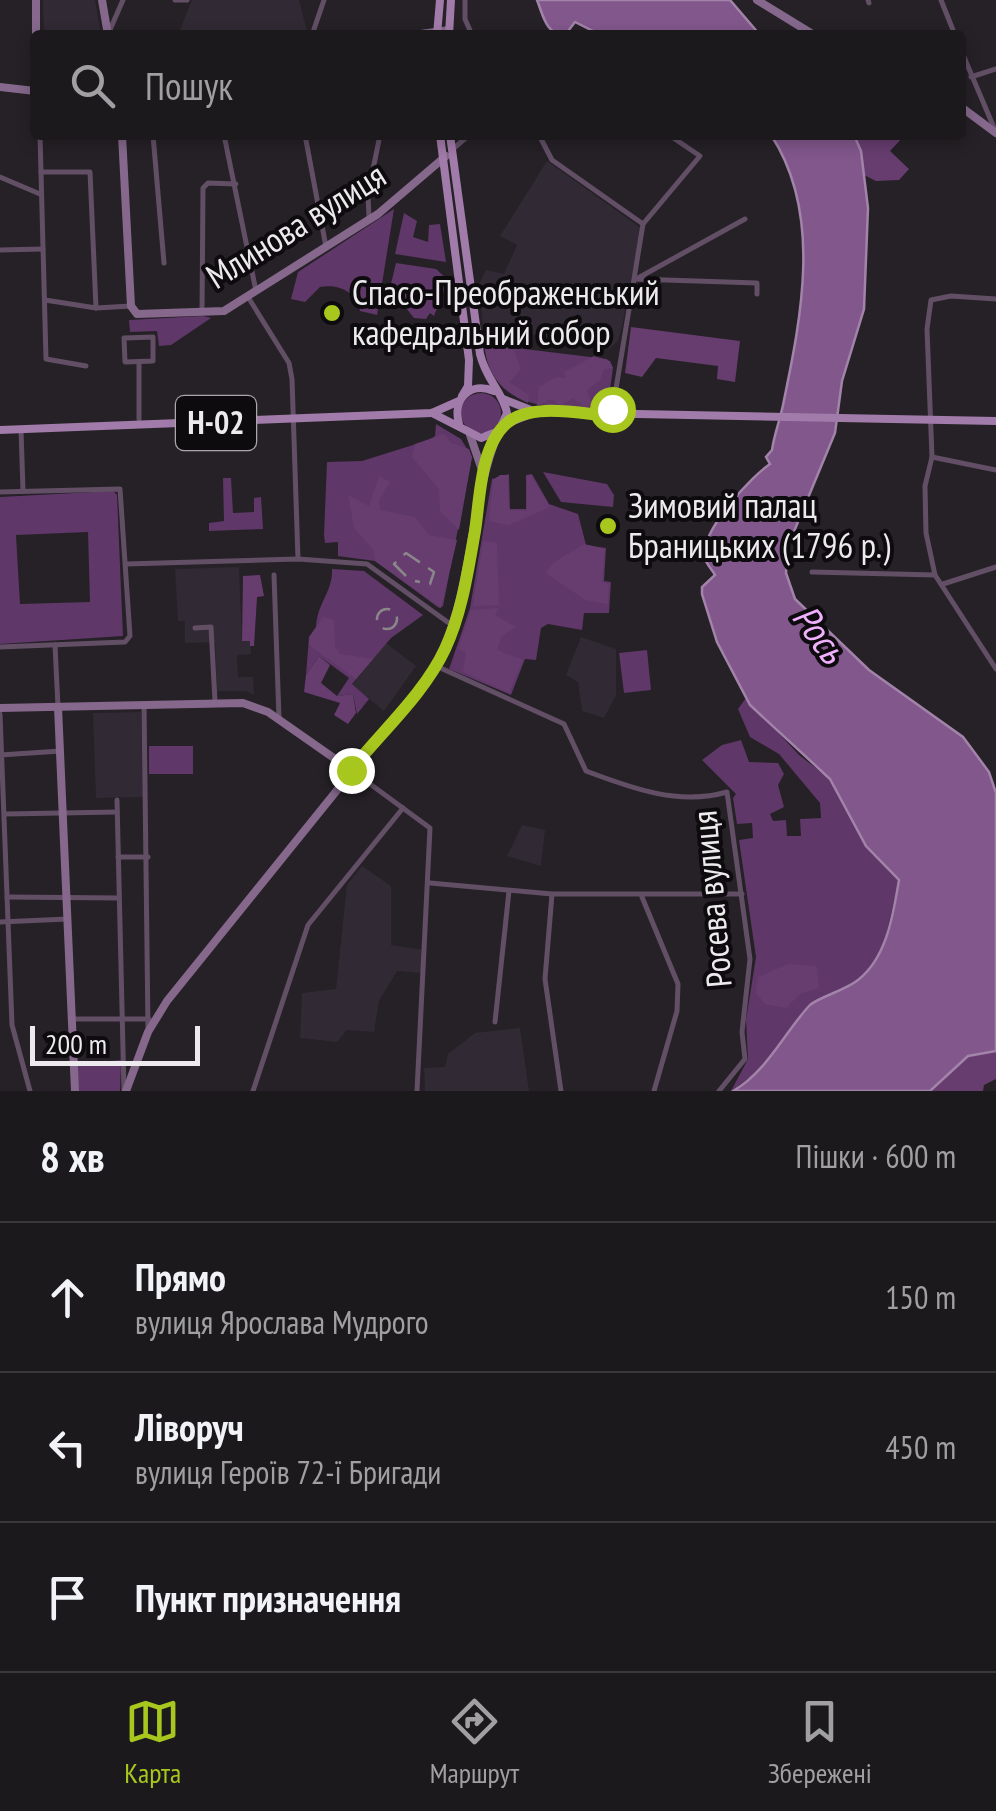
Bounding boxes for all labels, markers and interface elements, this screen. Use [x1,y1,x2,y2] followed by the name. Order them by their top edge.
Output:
[30,30,966,140] search box
[65,58,120,113] icon: search
[145,61,233,110] text: Пошук
[197,152,394,298] street label: Млинова вулиця
[352,269,660,355] place label: Спасо-Преображенський кафедральний собор
[321,302,343,324] marker: Спасо-Преображенський кафедральний собор
[590,387,636,433] route start
[176,396,256,450] road number: Н-02
[628,482,891,568] place label: Зимовий палац Браницьких (1796 р.)
[597,515,619,537] marker: Зимовий палац Браницьких (1796 р.)
[783,594,859,673] water label: Рось
[329,748,375,794] route end
[680,809,742,989] street label: Росева вулиця
[30,1021,200,1066] scale bar
[45,1025,107,1062] text: 200 m
[40,1129,105,1184] text: 8 хв
[796,1135,956,1177] text: Пішки · 600 m
[135,1252,226,1301] text: Прямо
[40,1270,95,1325] icon: ahead
[885,1276,956,1318] text: 150 m
[135,1301,429,1343] text: вулиця Ярослава Мудрого
[135,1402,244,1451] text: Ліворуч
[40,1420,95,1475] icon: left
[885,1426,956,1468] text: 450 m
[135,1451,441,1493] text: вулиця Героїв 72-ї Бригади
[40,1570,95,1625] icon: arrive
[135,1573,401,1622] text: Пункт призначення
[124,1694,181,1791] tab: Карта
[430,1694,519,1791] tab: Маршрут
[768,1694,872,1791] tab: Збережені

